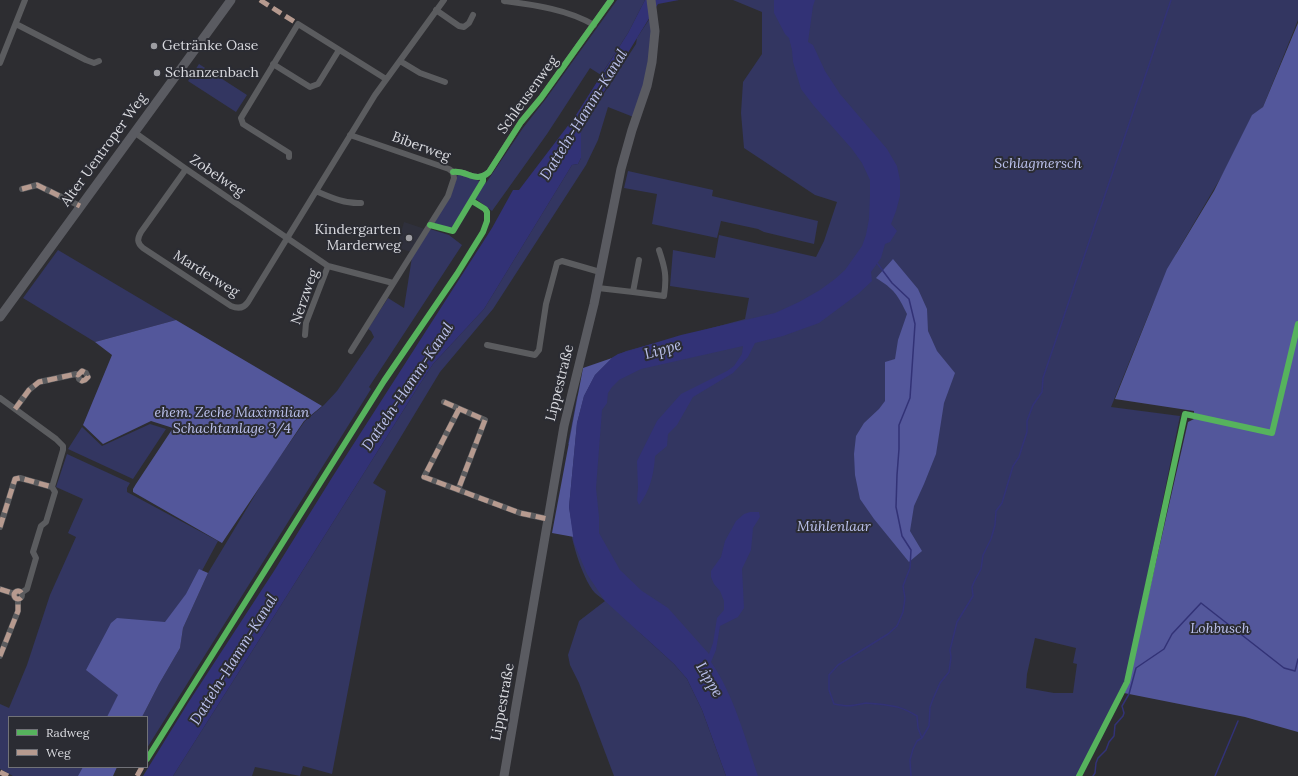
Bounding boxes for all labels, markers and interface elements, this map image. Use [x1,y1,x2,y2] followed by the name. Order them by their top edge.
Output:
[162,38,258,54] place label: Getränke Oase
[149,41,159,51] marker: Getränke Oase
[537,46,631,184] water label: Datteln-Hamm-Kanal
[494,53,562,137] street label: Schleusenweg
[165,65,259,81] place label: Schanzenbach
[152,68,162,78] marker: Schanzenbach
[57,90,151,210] street label: Alter Uentroper Weg
[390,129,452,165] street label: Biberweg
[186,152,248,200] street label: Zobelweg
[994,156,1082,172] park label: Schlagmersch
[314,222,401,254] place label: Kindergarten Marderweg
[404,233,414,243] marker: Kindergarten Marderweg
[170,247,242,301] street label: Marderweg
[288,267,322,327] street label: Nerzweg
[358,320,458,454] water label: Datteln-Hamm-Kanal
[642,336,684,364] water label: Lippe
[542,343,578,423] street label: Lippestraße
[155,405,309,438] park label: ehem. Zeche Maximilian Schachtanlage 3/4
[797,519,871,535] park label: Mühlenlaar
[187,591,281,729] water label: Datteln-Hamm-Kanal
[1190,621,1250,637] park label: Lohbusch
[692,659,726,701] water label: Lippe
[488,662,518,742] street label: Lippestraße
[8,716,148,768] legend
[46,725,89,740] text: Radweg
[46,745,71,760] text: Weg

